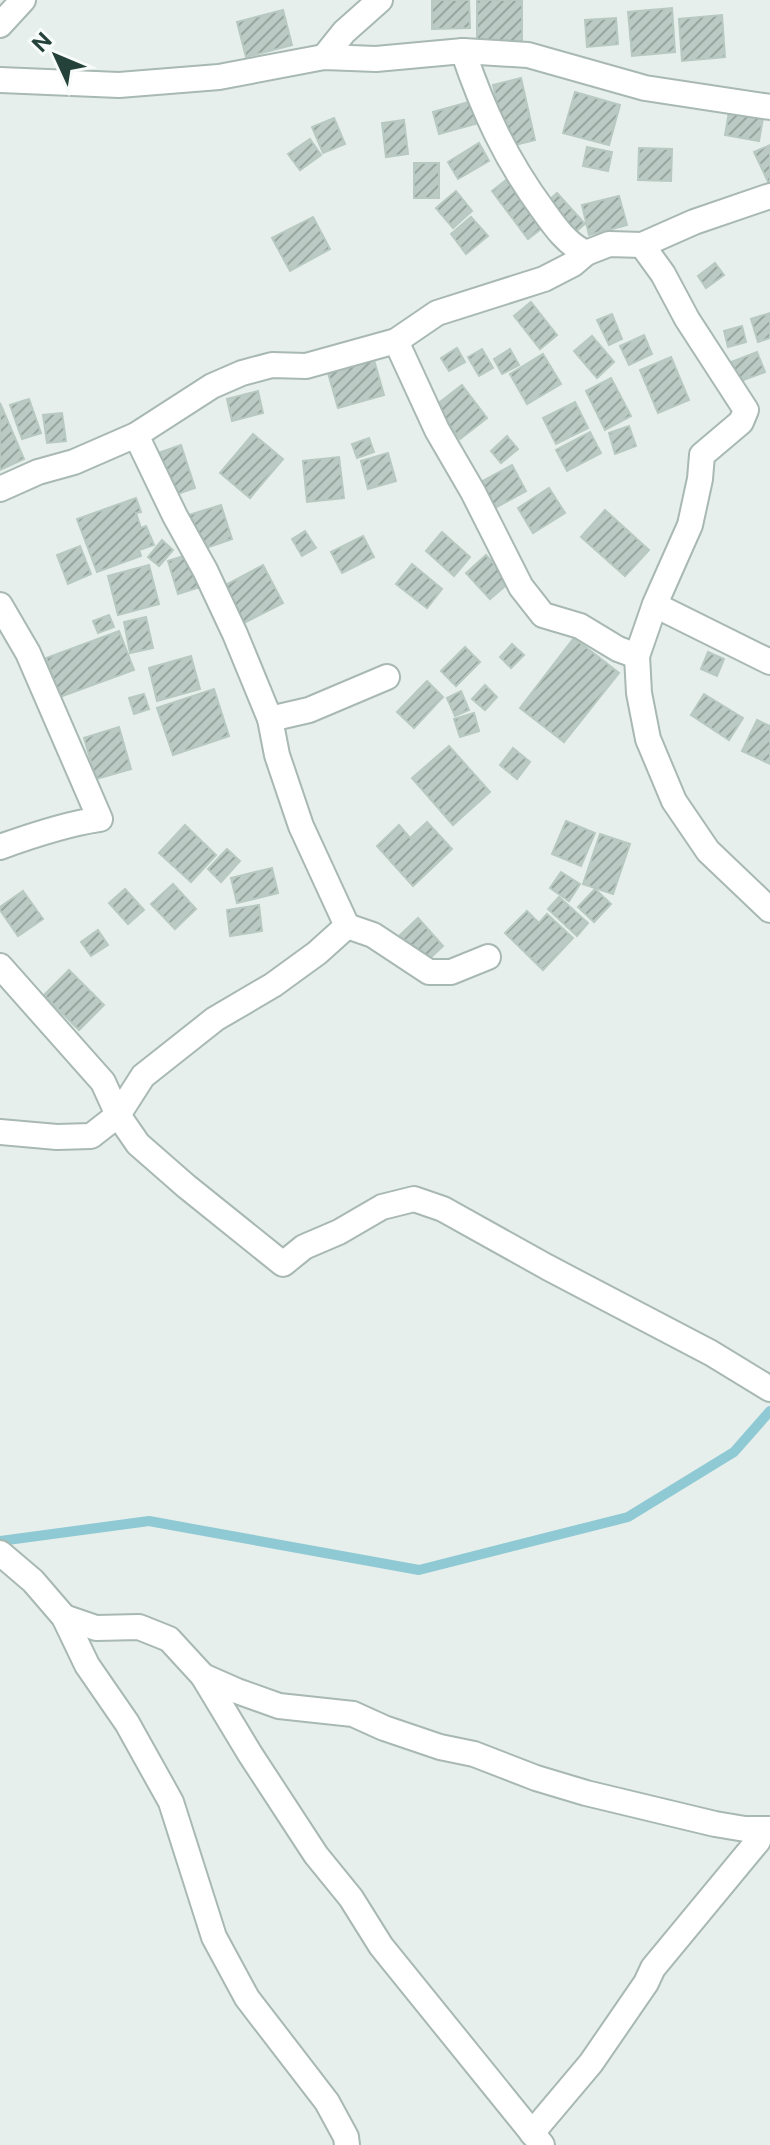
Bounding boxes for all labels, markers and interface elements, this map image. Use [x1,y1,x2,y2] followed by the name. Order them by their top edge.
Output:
[16,16,96,96] north arrow
[26,27,57,57] text: N

